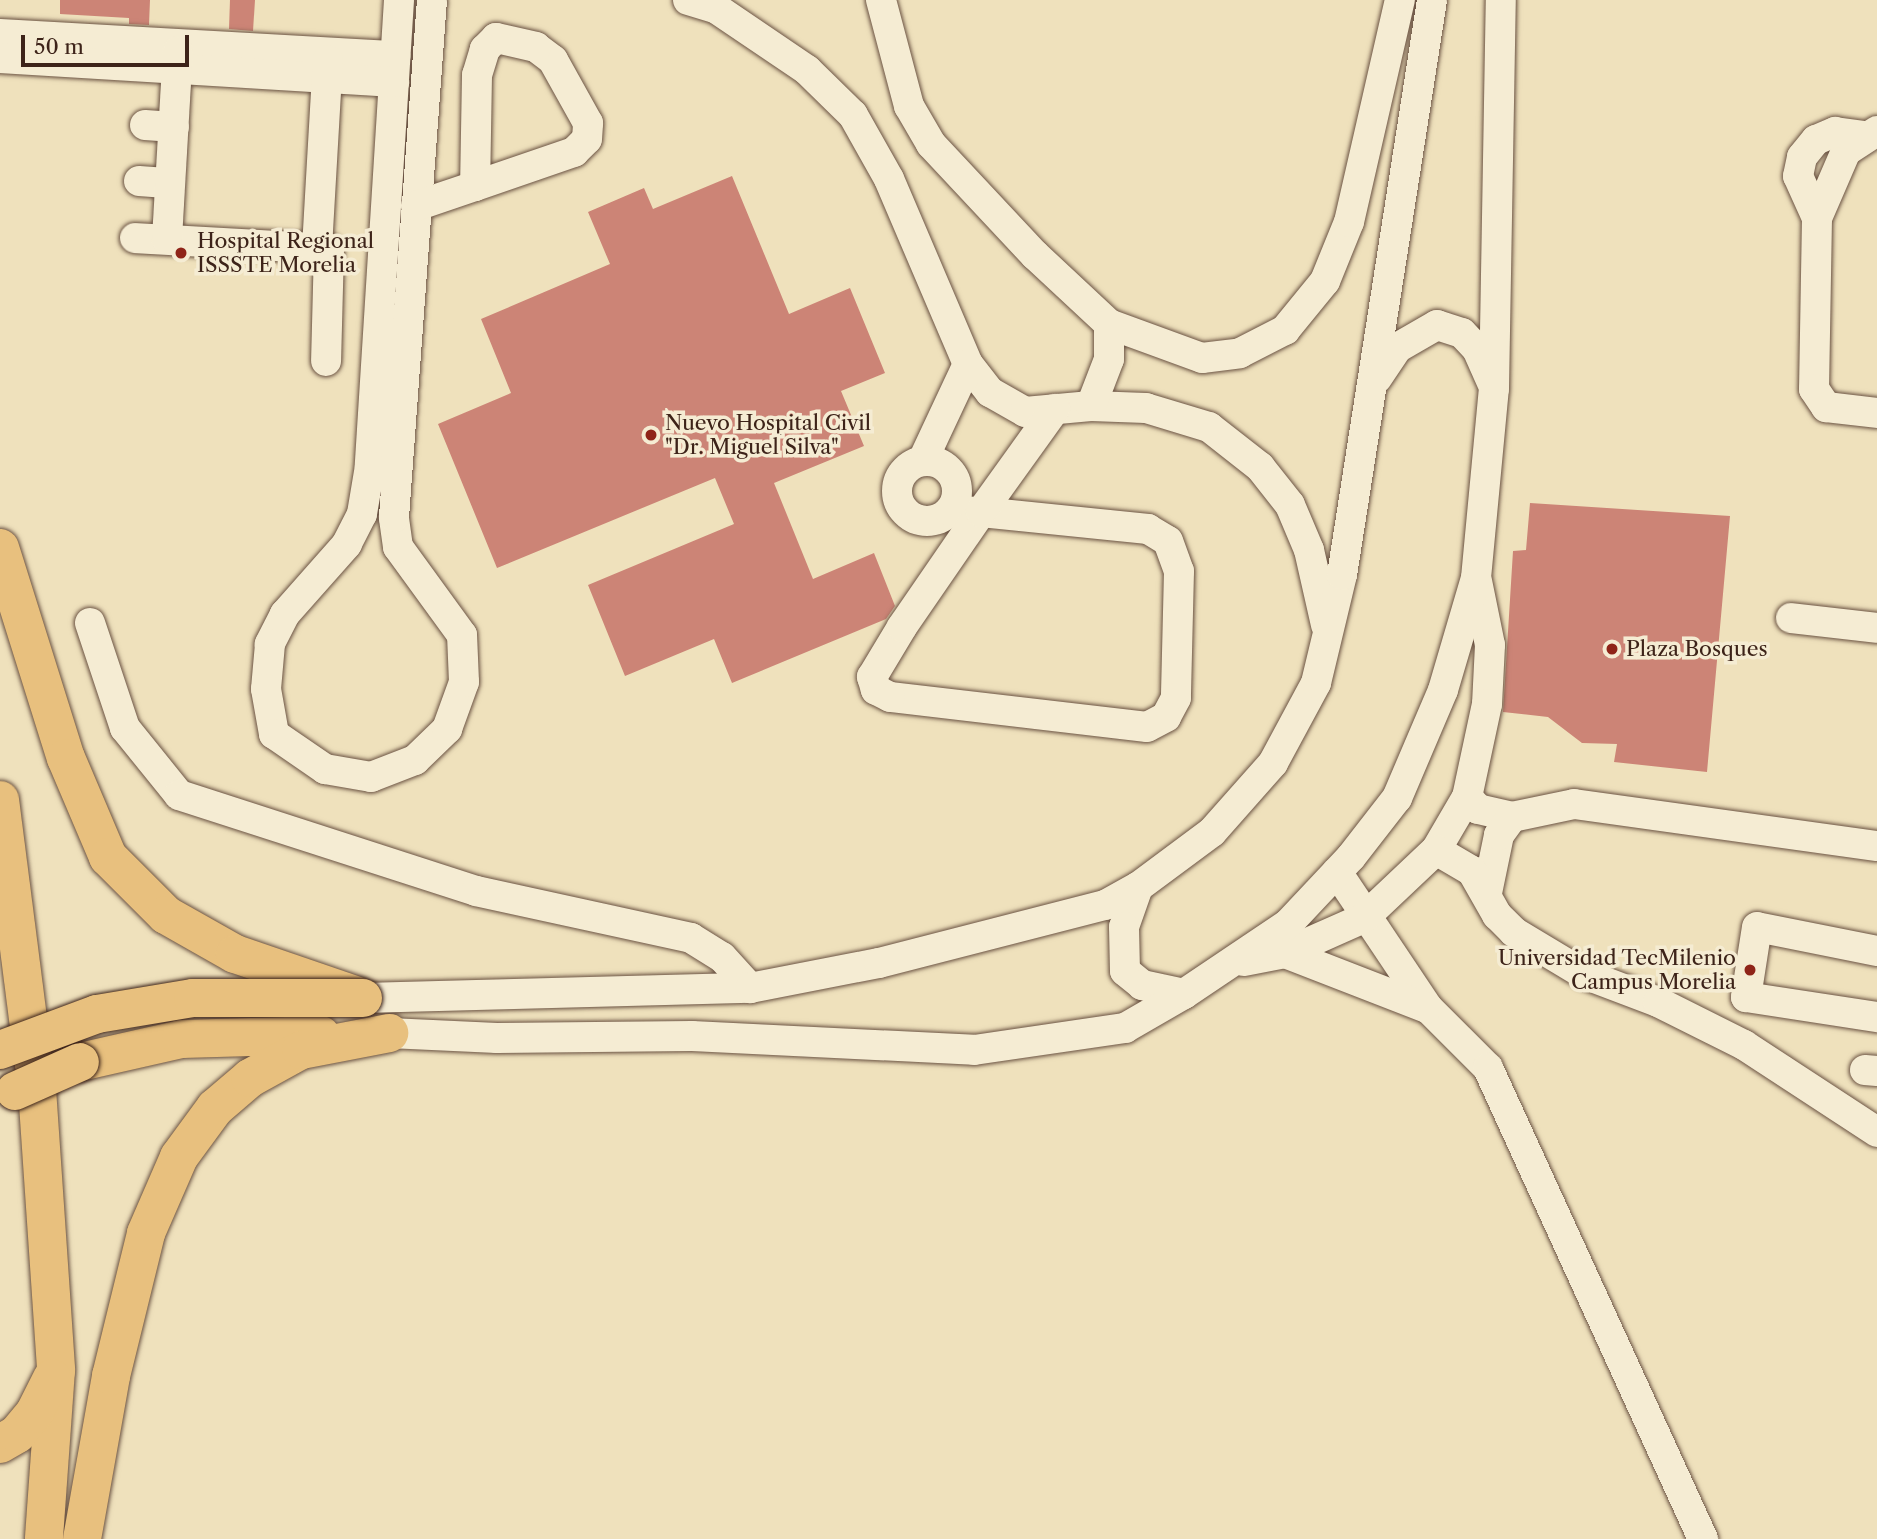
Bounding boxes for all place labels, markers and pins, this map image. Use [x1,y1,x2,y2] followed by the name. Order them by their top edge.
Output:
[197,228,374,278] place label: Hospital Regional ISSSTE Morelia
[171,243,191,263] marker: Hospital Regional ISSSTE Morelia
[665,410,871,460] place label: Nuevo Hospital Civil "Dr. Miguel Silva"
[643,427,659,443] marker: Nuevo Hospital Civil "Dr. Miguel Silva"
[1626,636,1768,662] place label: Plaza Bosques
[1604,641,1620,657] marker: Plaza Bosques
[1497,945,1736,995] place label: Universidad TecMilenio Campus Morelia
[1742,962,1758,978] marker: Universidad TecMilenio Campus Morelia

